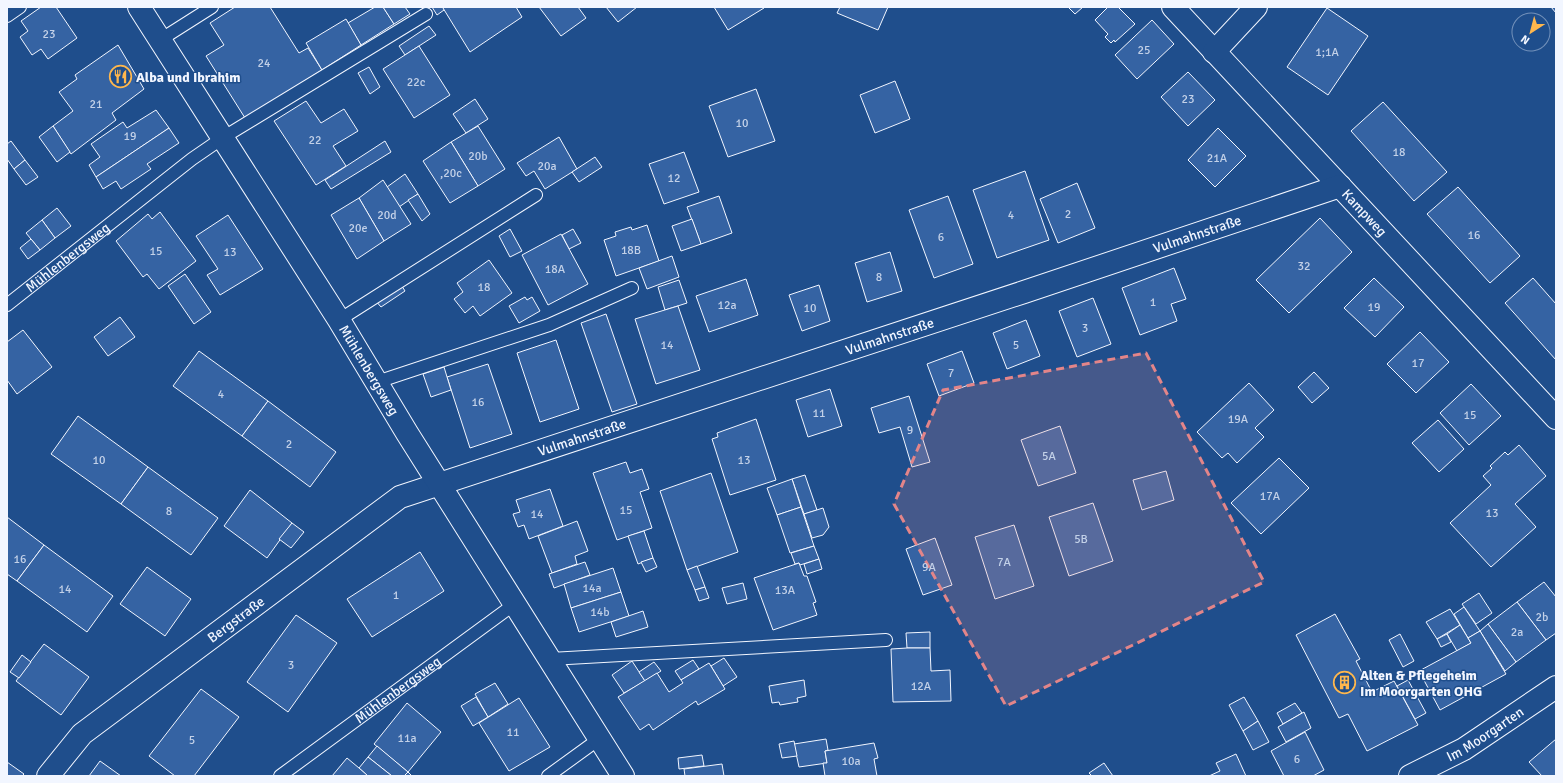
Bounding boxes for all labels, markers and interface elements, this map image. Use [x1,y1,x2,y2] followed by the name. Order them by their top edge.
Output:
[1511,12,1551,52] north arrow
[43,27,55,42] house number: 23
[1518,32,1532,47] text: N
[1138,43,1150,58] house number: 25
[1315,45,1339,60] house number: 1;1A
[258,56,271,71] house number: 24
[108,64,134,90] restaurant icon: Alba und Ibrahim
[136,69,241,86] place label: Alba und Ibrahim
[407,75,426,90] house number: 22c
[1182,92,1194,107] house number: 23
[90,97,102,112] house number: 21
[736,116,748,131] house number: 10
[124,129,136,144] house number: 19
[309,133,321,148] house number: 22
[1393,145,1405,160] house number: 18
[468,149,488,164] house number: 20b
[1207,151,1228,166] house number: 21A
[537,159,557,174] house number: 20a
[440,166,462,181] house number: ,20c
[668,171,680,186] house number: 12
[1338,186,1390,240] street label: Kampweg
[1065,207,1071,222] house number: 2
[377,208,397,223] house number: 20d
[1008,208,1015,223] house number: 4
[1151,212,1244,257] street label: Vulmahnstraße
[22,219,113,296] street label: Mühlenbergsweg
[349,221,367,236] house number: 20e
[1468,228,1480,243] house number: 16
[938,230,944,245] house number: 6
[621,243,641,258] house number: 18B
[150,244,162,259] house number: 15
[224,245,236,260] house number: 13
[1298,259,1310,274] house number: 32
[545,262,566,277] house number: 18A
[876,270,882,285] house number: 8
[478,280,490,295] house number: 18
[1150,295,1156,310] house number: 1
[717,298,737,313] house number: 12a
[1368,300,1380,315] house number: 19
[804,301,816,316] house number: 10
[843,314,936,359] street label: Vulmahnstraße
[1082,321,1088,336] house number: 3
[335,322,402,419] street label: Mühlenbergsweg
[661,338,674,353] house number: 14
[1013,338,1019,353] house number: 5
[1412,356,1424,371] house number: 17
[948,366,954,381] house number: 7
[218,387,225,402] house number: 4
[472,395,484,410] house number: 16
[813,406,825,421] house number: 11
[1464,408,1476,423] house number: 15
[1228,412,1249,427] house number: 19A
[536,415,628,460] street label: Vulmahnstraße
[907,423,913,438] house number: 9
[286,437,292,452] house number: 2
[1042,449,1057,464] house number: 5A
[93,453,105,468] house number: 10
[738,453,750,468] house number: 13
[1260,489,1281,504] house number: 17A
[620,503,632,518] house number: 15
[166,504,172,519] house number: 8
[1486,506,1498,521] house number: 13
[531,507,544,522] house number: 14
[1074,532,1088,547] house number: 5B
[14,552,26,567] house number: 16
[997,555,1012,570] house number: 7A
[922,560,937,575] house number: 9A
[582,581,602,596] house number: 14a
[59,582,72,597] house number: 14
[775,583,796,598] house number: 13A
[393,588,399,603] house number: 1
[204,593,268,647] street label: Bergstraße
[590,605,610,620] house number: 14b
[1536,610,1548,625] house number: 2b
[1511,625,1523,640] house number: 2a
[352,653,444,727] street label: Mühlenbergsweg
[288,658,294,673] house number: 3
[1360,667,1482,700] place label: Alten & Pflegeheim Im Moorgarten OHG
[1331,670,1357,696] building icon: Alten & Pflegeheim Im Moorgarten OHG
[911,679,932,694] house number: 12A
[1444,703,1527,765] street label: Im Moorgarten
[507,725,519,740] house number: 11
[397,731,417,746] house number: 11a
[189,733,195,748] house number: 5
[1294,752,1300,767] house number: 6
[841,754,861,769] house number: 10a

